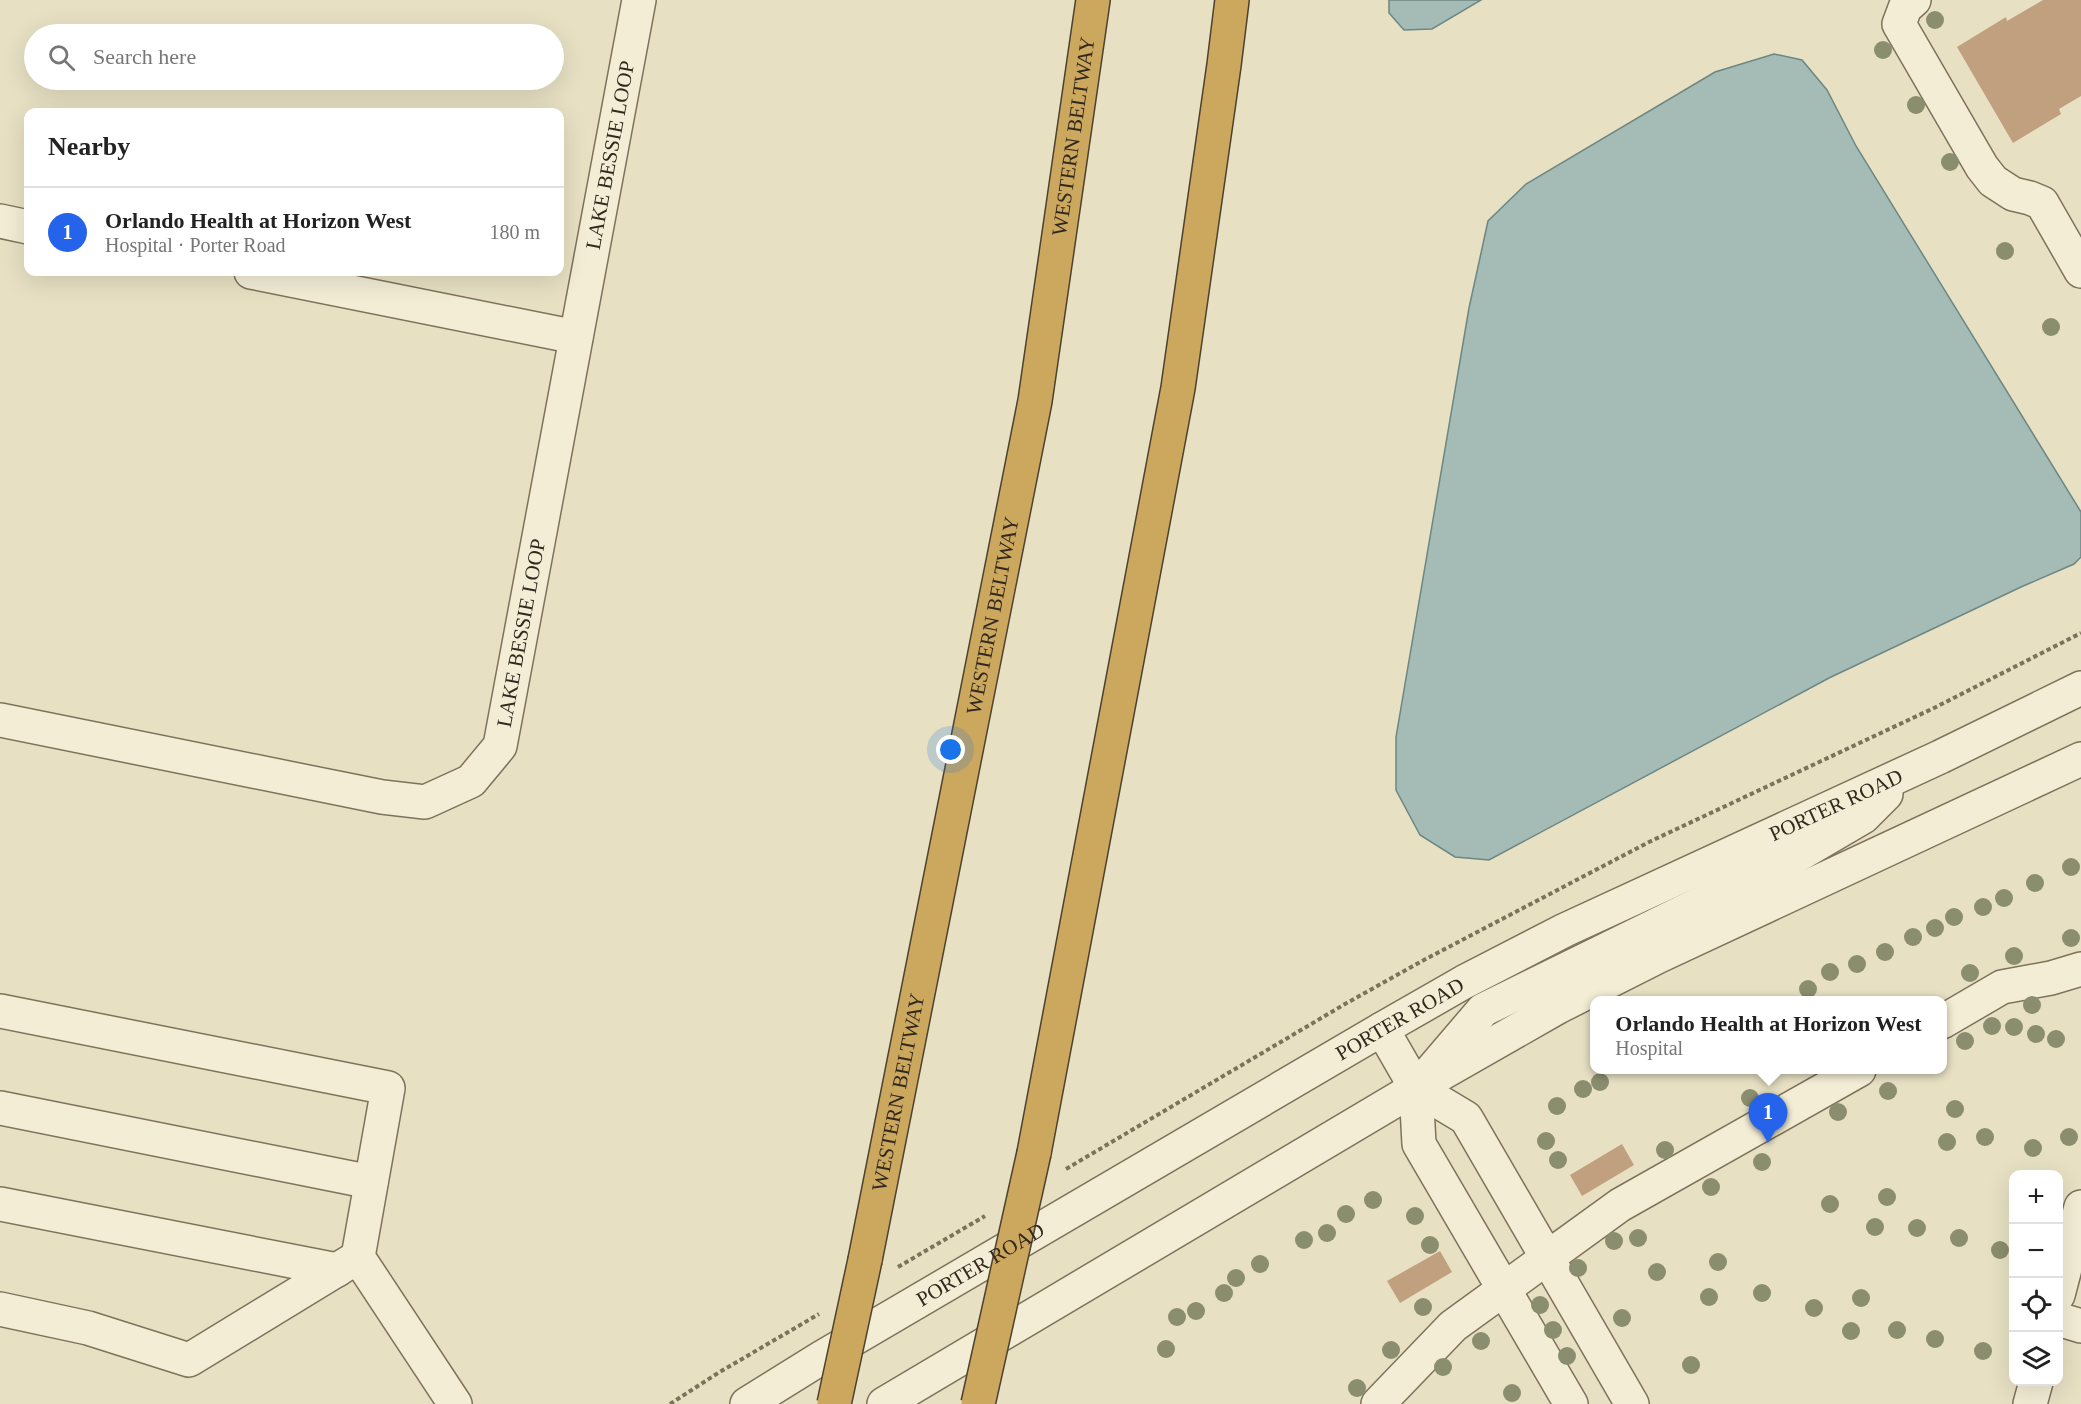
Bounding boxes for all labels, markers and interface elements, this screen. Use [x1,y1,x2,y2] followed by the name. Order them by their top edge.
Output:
[24,24,564,90] search box
[1047,35,1100,238] street label: WESTERN BELTWAY
[45,41,78,74] icon: search
[93,44,196,69] text: Search here
[581,59,639,251] street label: LAKE BESSIE LOOP
[48,132,130,161] text: Nearby
[105,208,411,233] text: Orlando Health at Horizon West
[63,221,73,243] text: 1
[489,221,540,243] text: 180 m
[105,234,286,256] text: Hospital · Porter Road
[961,515,1024,716] street label: WESTERN BELTWAY
[492,537,550,729] street label: LAKE BESSIE LOOP
[936,735,965,764] your location
[1766,764,1906,846] street label: PORTER ROAD
[1331,973,1468,1065] street label: PORTER ROAD
[867,991,929,1193] street label: WESTERN BELTWAY
[1590,996,1947,1074] popup
[1615,1011,1922,1036] text: Orlando Health at Horizon West
[1615,1037,1683,1059] text: Hospital
[1748,1094,1788,1143] pin: 1
[2009,1170,2063,1386] map controls
[2009,1170,2063,1224] button: +
[912,1218,1049,1311] street label: PORTER ROAD
[2009,1224,2063,1278] button: −
[2009,1278,2063,1332] button: locate
[2009,1332,2063,1386] button: layers

